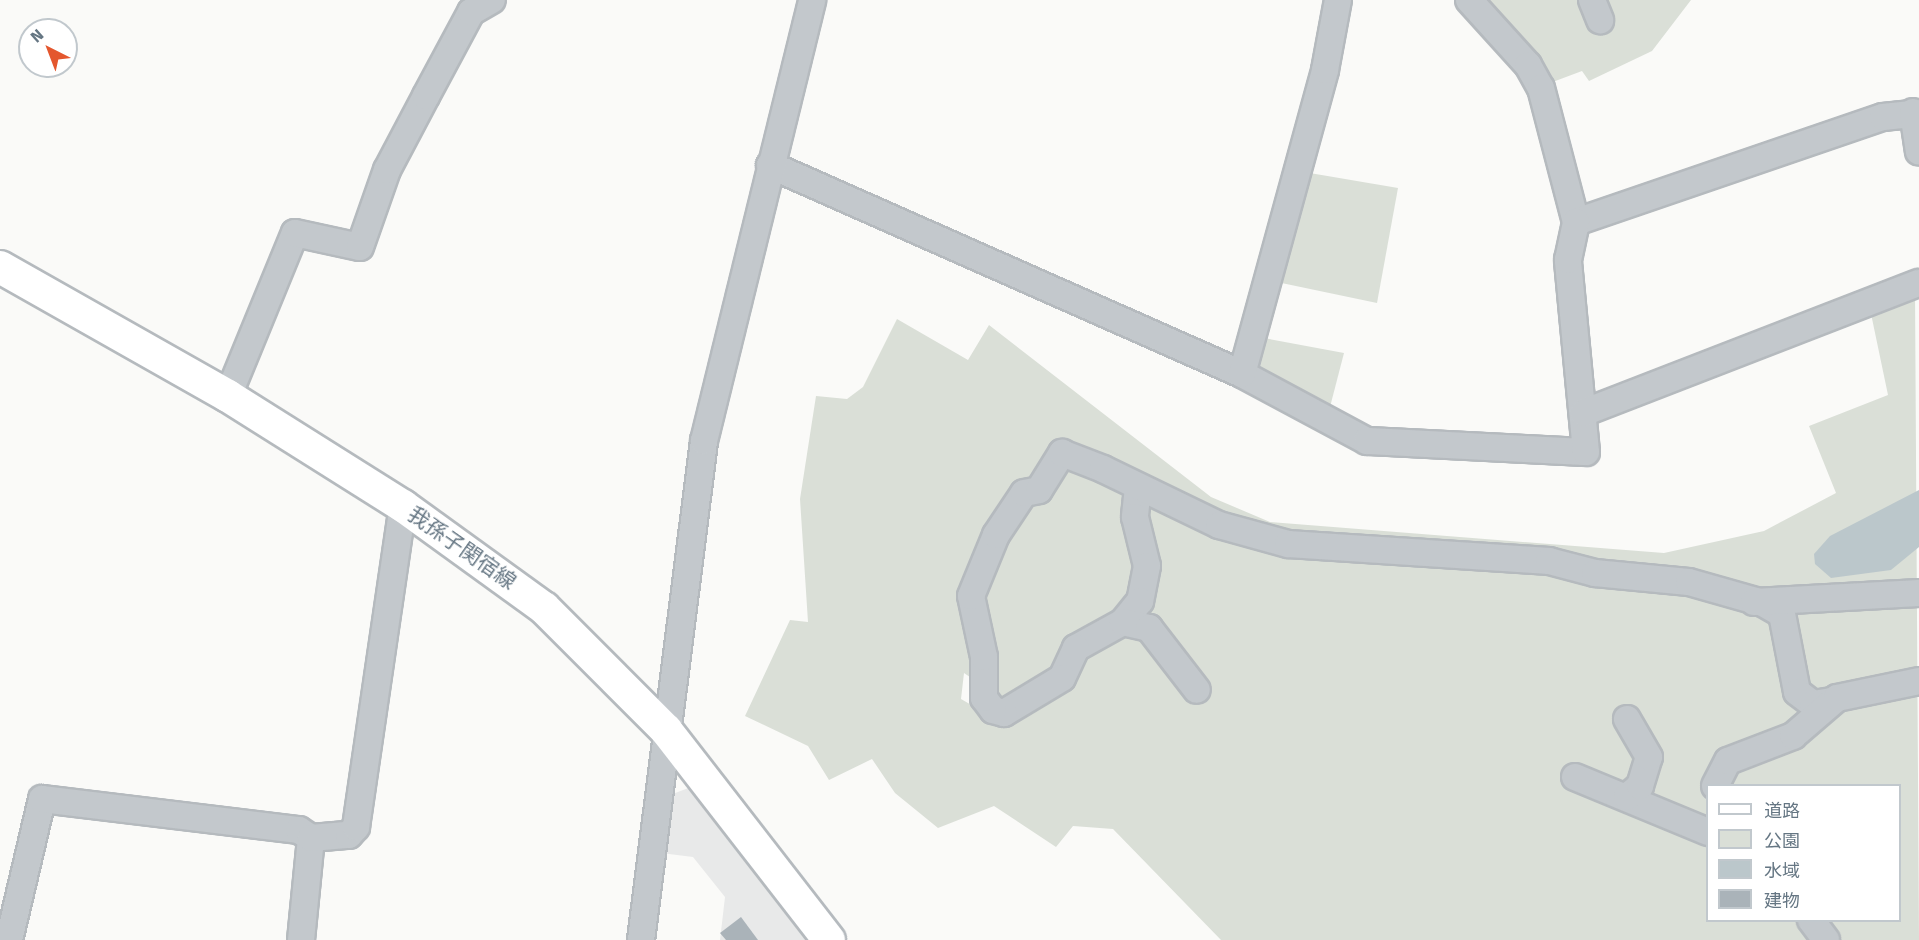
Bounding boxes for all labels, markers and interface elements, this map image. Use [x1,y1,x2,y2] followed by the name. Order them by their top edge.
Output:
[18,18,78,78] north arrow
[27,25,47,46] text: N
[403,502,521,594] street label: 我孫子関宿線
[1706,784,1901,922] legend
[1764,800,1800,822] text: 道路
[1764,830,1800,852] text: 公園
[1764,860,1800,882] text: 水域
[1764,890,1800,912] text: 建物

